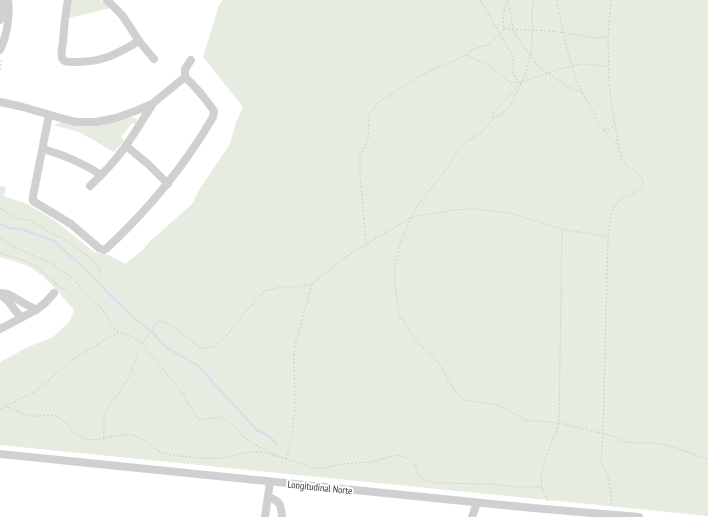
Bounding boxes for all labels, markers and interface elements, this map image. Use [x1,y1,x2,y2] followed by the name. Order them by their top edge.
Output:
[287,478,353,497] street label: Longitudinal Norte

